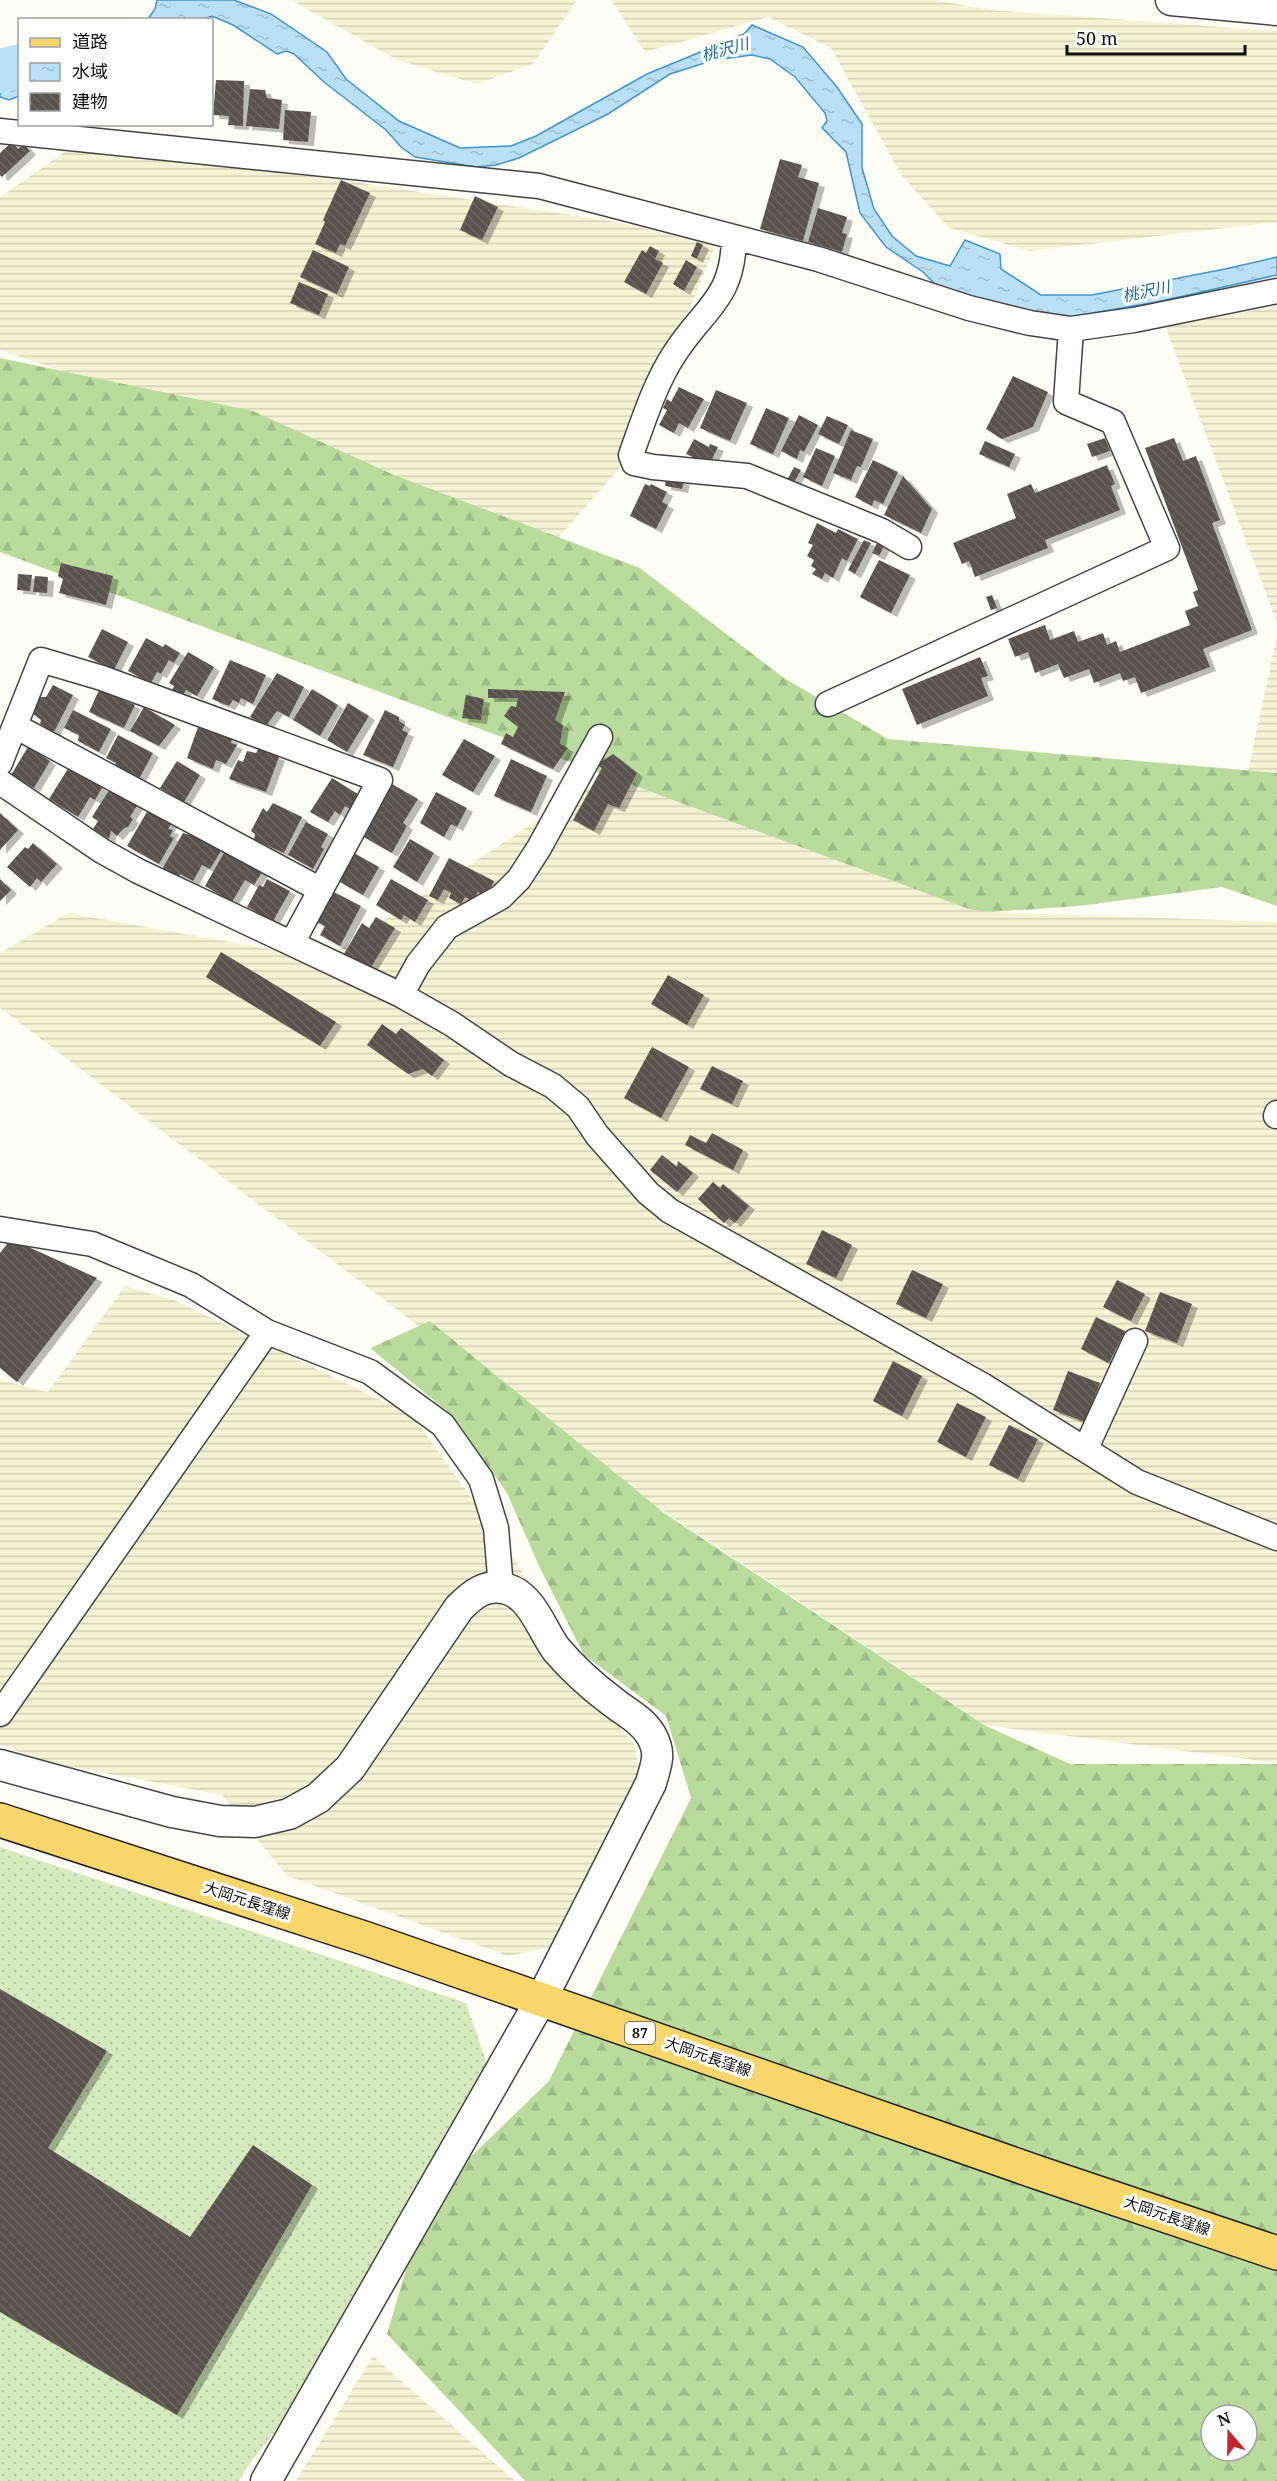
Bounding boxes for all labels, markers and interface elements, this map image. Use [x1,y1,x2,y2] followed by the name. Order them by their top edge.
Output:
[18,18,213,126] legend
[1067,18,1246,56] scale bar
[1076,26,1118,50] text: 50 m
[72,29,108,53] text: 道路
[699,32,753,66] water label: 桃沢川
[72,59,108,83] text: 水域
[72,89,108,113] text: 建物
[1120,275,1174,307] water label: 桃沢川
[201,1877,293,1923] street label: 大岡元長窪線
[625,2022,655,2044] road number: 87
[663,2032,754,2080] street label: 大岡元長窪線
[1122,2191,1213,2239] street label: 大岡元長窪線
[1199,2403,1259,2463] north arrow
[1214,2406,1234,2431] text: N

